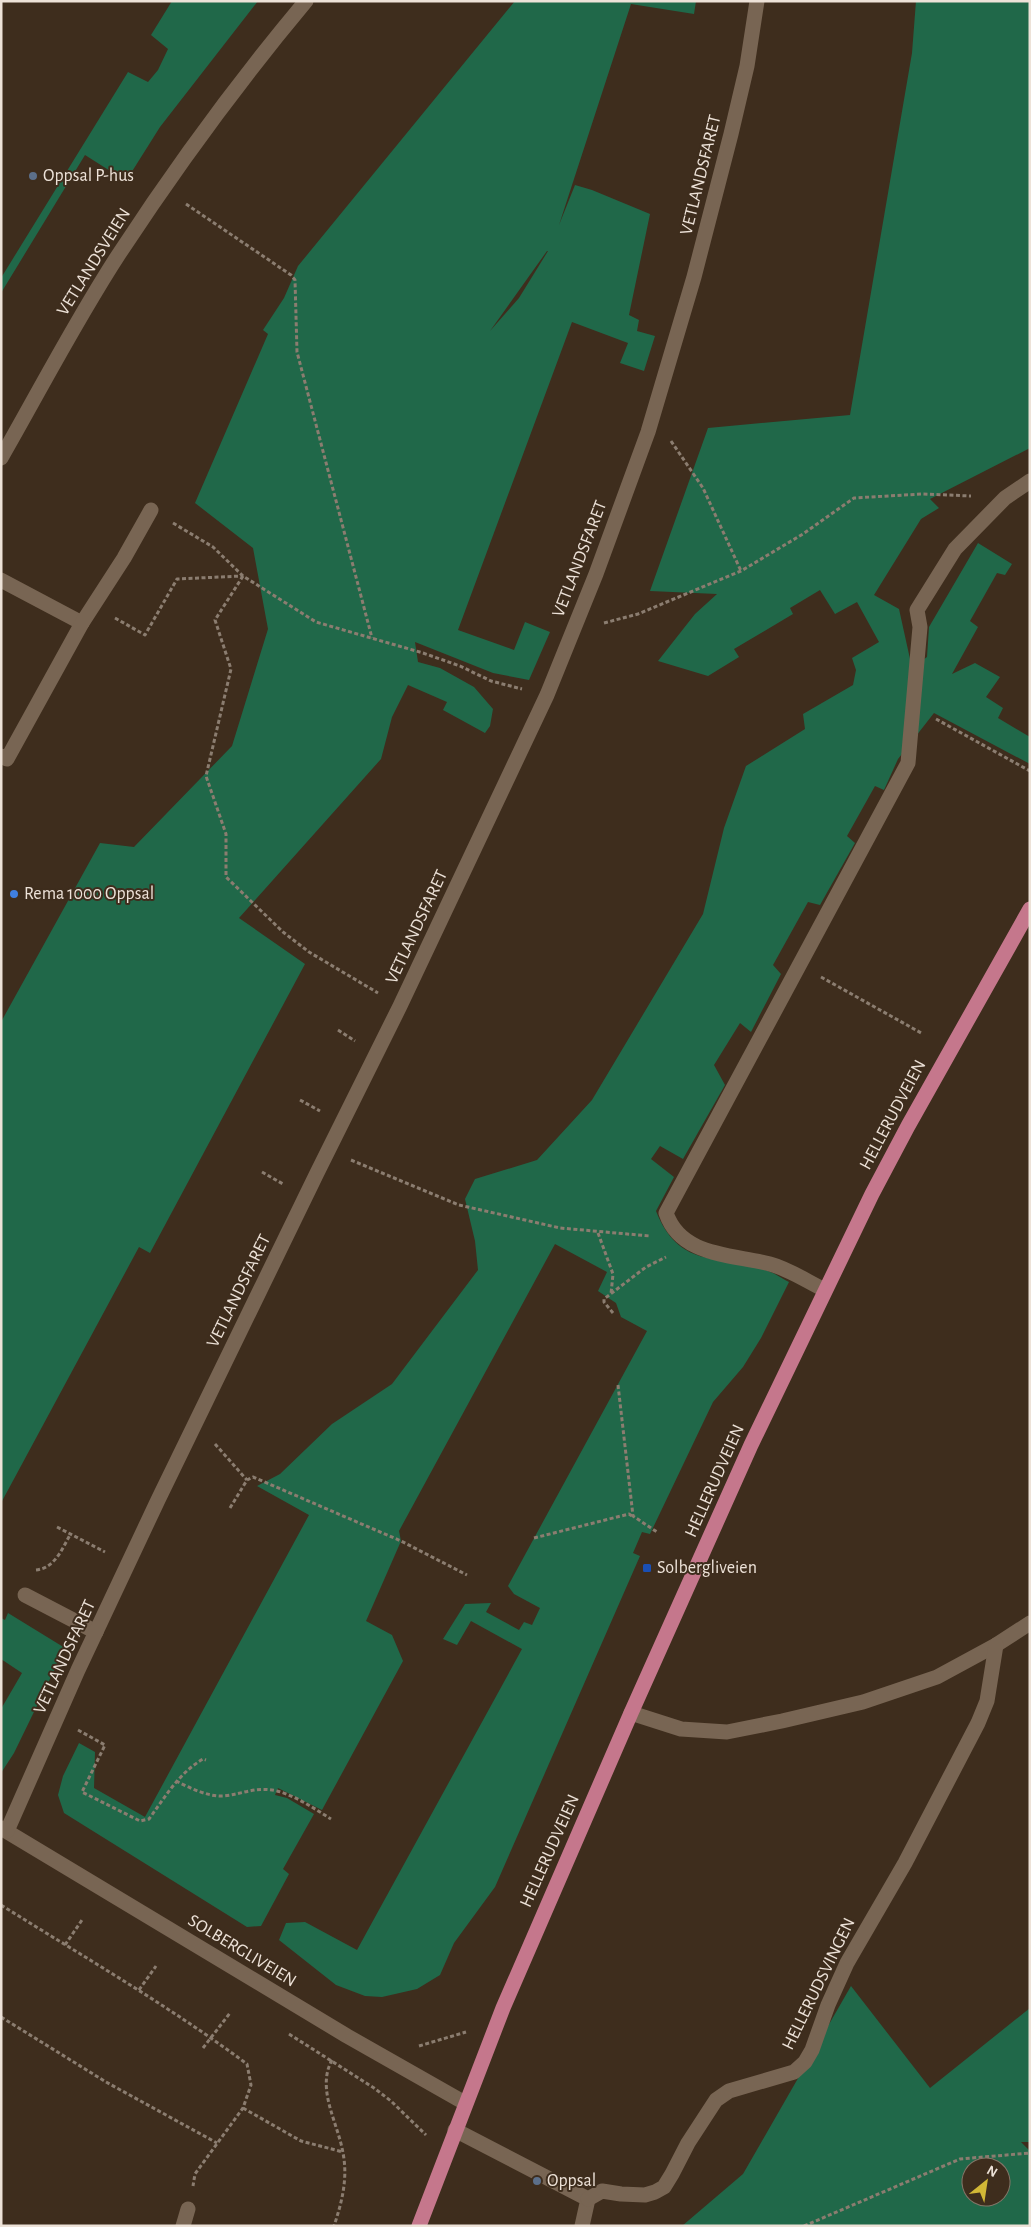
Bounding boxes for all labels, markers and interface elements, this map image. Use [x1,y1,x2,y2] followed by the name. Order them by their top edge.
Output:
[677,113,725,237] street label: VETLANDSFARET
[43,167,134,185] place label: Oppsal P-hus
[27,170,39,182] marker: Oppsal P-hus
[54,205,134,319] street label: VETLANDSVEIEN
[550,498,611,620] street label: VETLANDSFARET
[383,867,451,987] street label: VETLANDSFARET
[24,885,154,903] place label: Rema 1000 Oppsal
[8,888,20,900] marker: Rema 1000 Oppsal
[857,1057,929,1173] street label: HELLERUDVEIEN
[204,1232,274,1350] street label: VETLANDSFARET
[682,1422,748,1540] street label: HELLERUDVEIEN
[657,1559,757,1577] place label: Solbergliveien
[641,1562,653,1574] marker: Solbergliveien
[31,1597,99,1717] street label: VETLANDSFARET
[517,1792,583,1910] street label: HELLERUDVEIEN
[185,1912,299,1990] street label: SOLBERGLIVEIEN
[779,1915,859,2053] street label: HELLERUDSVINGEN
[961,2157,1011,2207] north arrow
[984,2163,1000,2180] text: N
[547,2172,596,2190] place label: Oppsal
[531,2175,543,2187] marker: Oppsal

